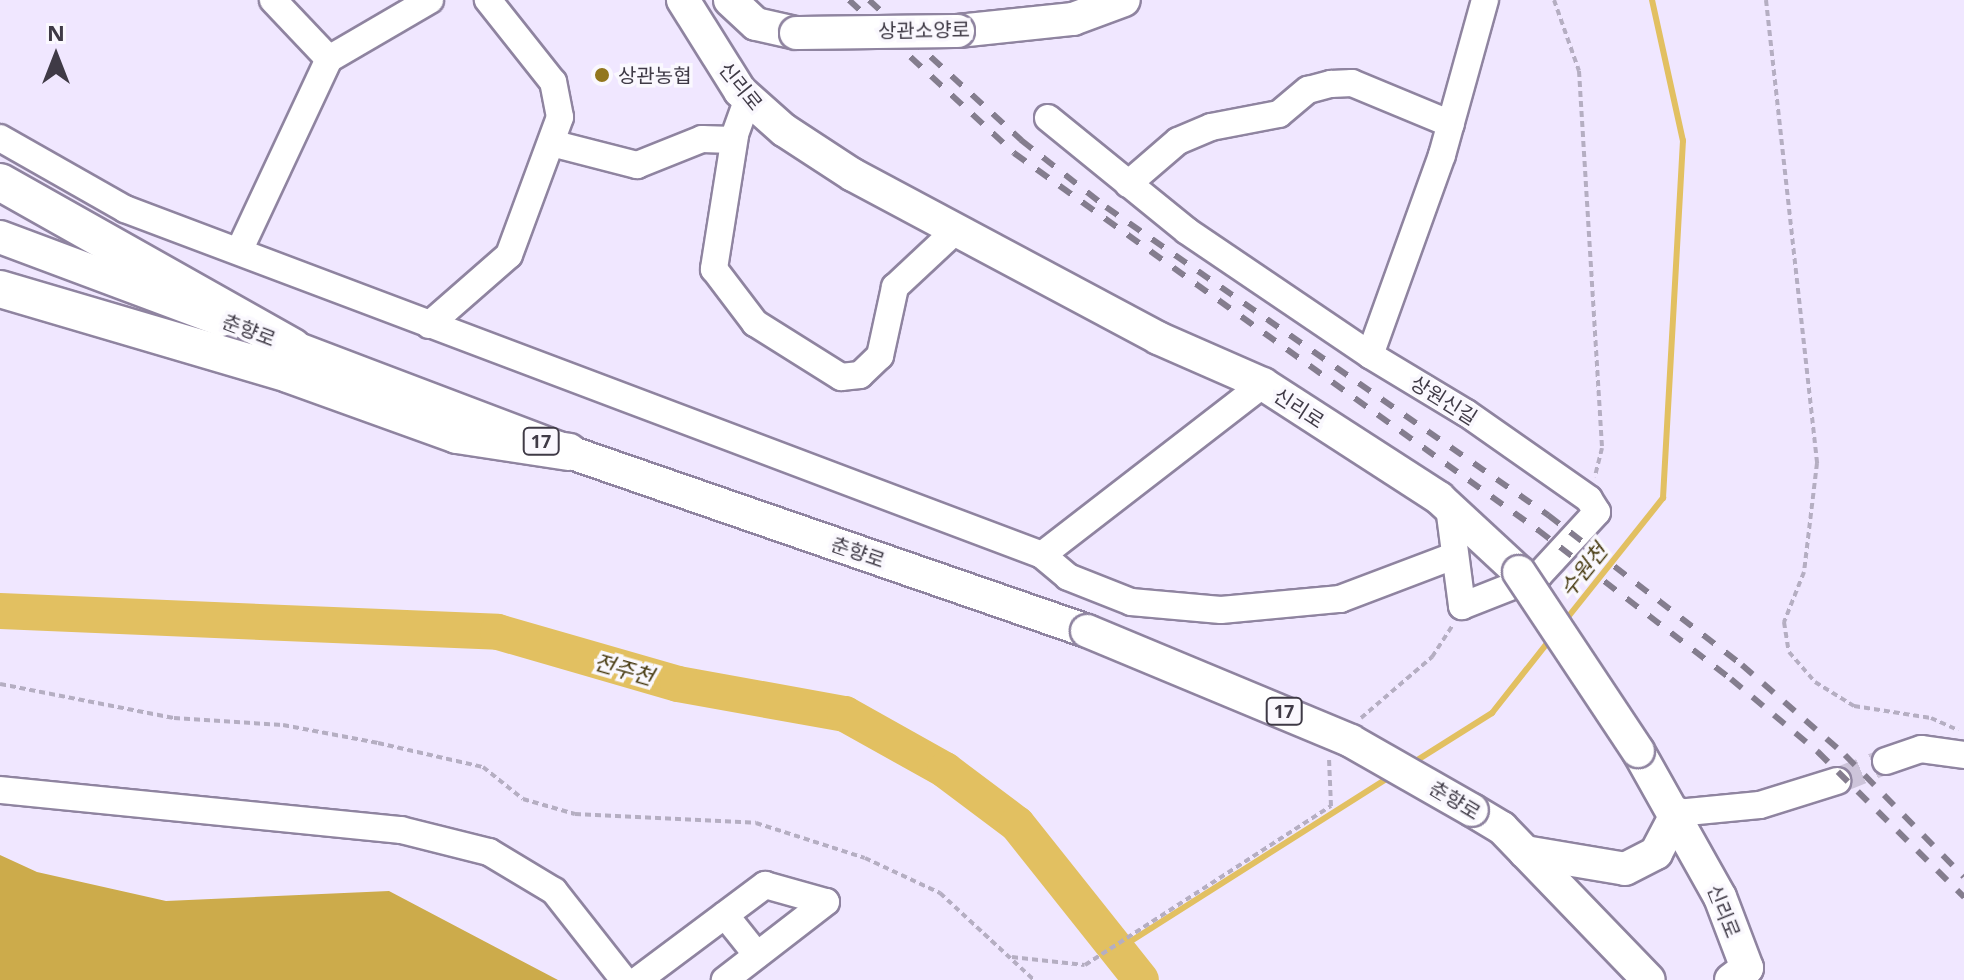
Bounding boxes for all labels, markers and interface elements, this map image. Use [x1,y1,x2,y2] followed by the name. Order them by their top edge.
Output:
[16,16,96,96] north arrow
[47,17,65,47] text: N
[878,17,970,43] street label: 상관소양로
[714,57,768,115] street label: 신리로
[618,63,692,87] place label: 상관농협
[593,66,611,84] marker: 상관농협
[219,309,279,351] street label: 춘향로
[1406,370,1482,430] street label: 상원신길
[1269,383,1329,433] street label: 신리로
[521,427,561,455] road number: 17
[828,532,888,572] street label: 춘향로
[1554,538,1612,602] water label: 수원천
[591,648,657,690] water label: 전주천
[1264,697,1304,725] road number: 17
[1425,775,1485,825] street label: 춘향로
[1703,881,1745,941] street label: 신리로

